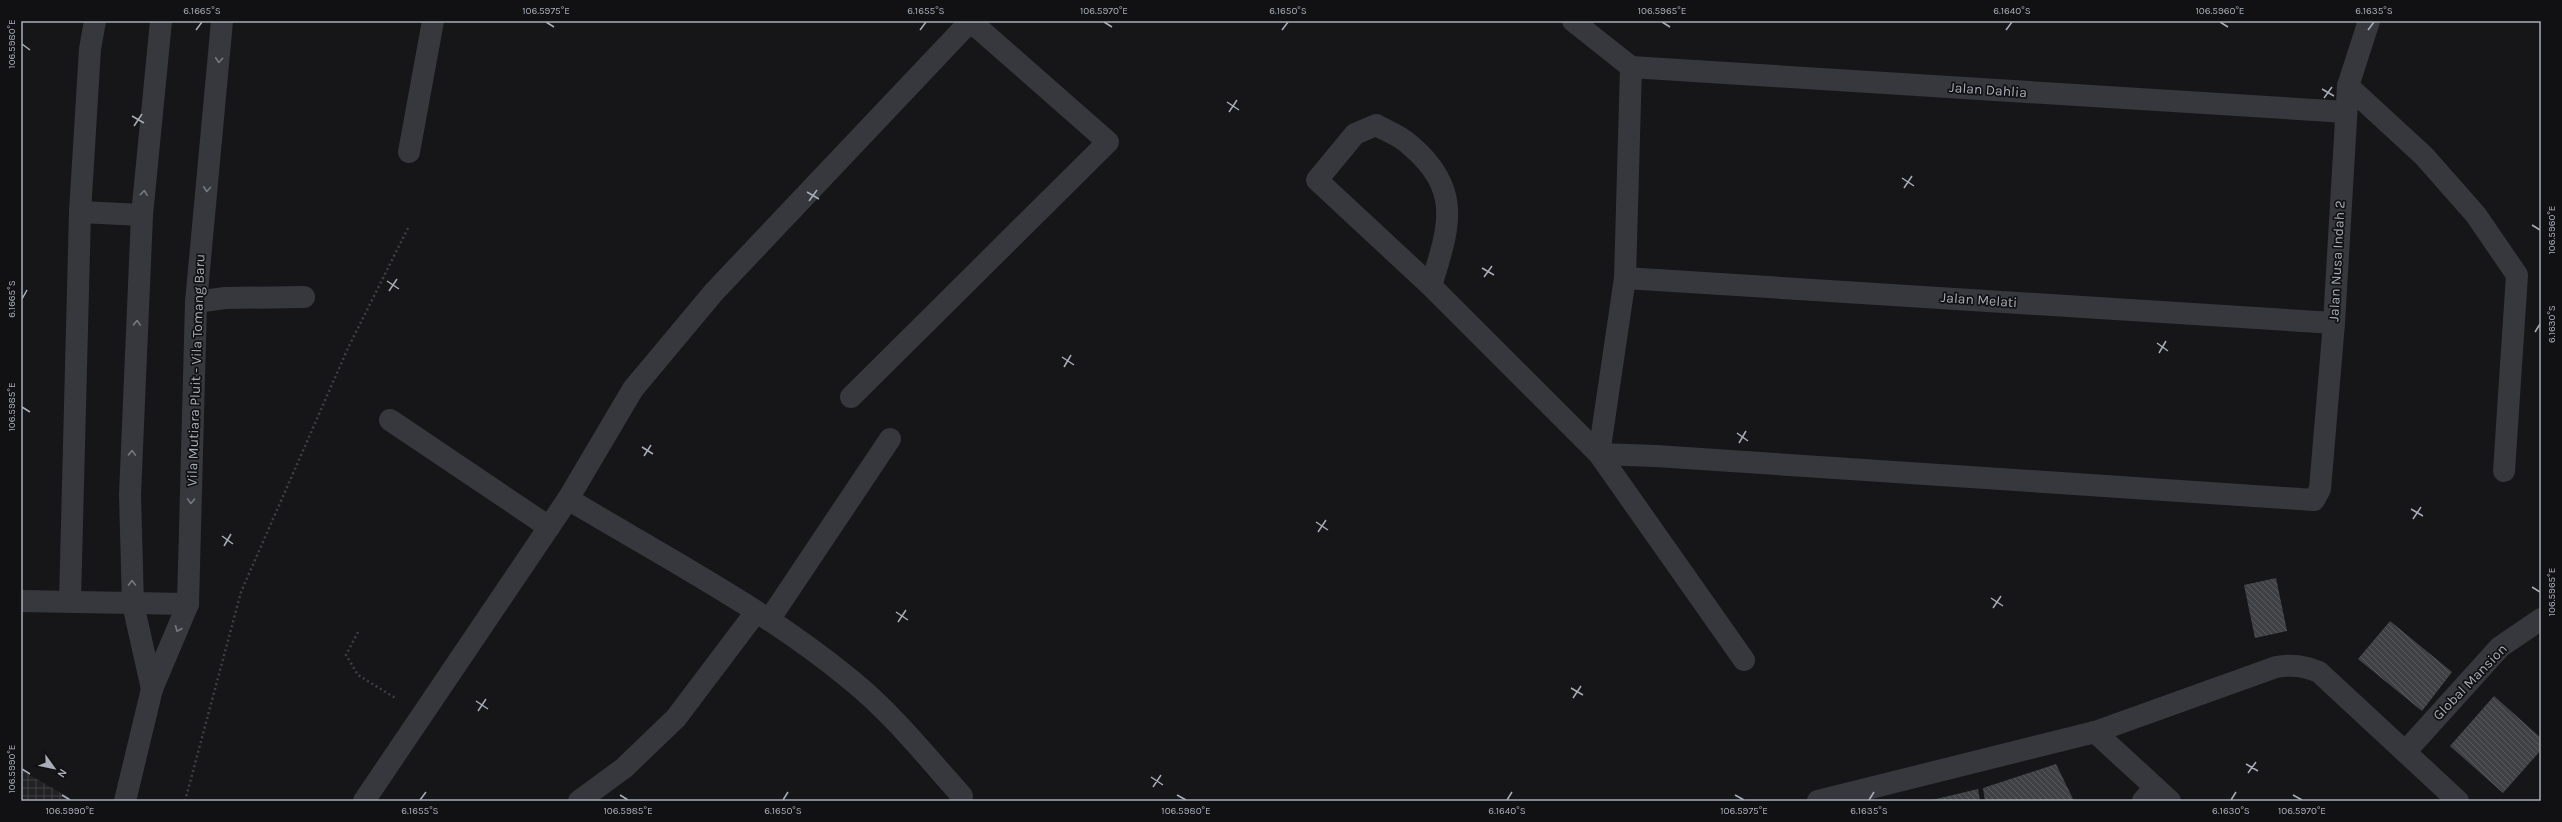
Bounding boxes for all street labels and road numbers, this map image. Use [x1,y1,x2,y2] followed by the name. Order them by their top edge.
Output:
[1949,79,2027,101] street label: Jalan Dahlia
[2325,200,2349,322] street label: Jalan Nusa Indah 2
[183,253,209,487] street label: Vila Mutiara Pluit - Vila Tomang Baru
[1940,289,2018,311] street label: Jalan Melati
[2429,640,2511,724] street label: Global Mansion

